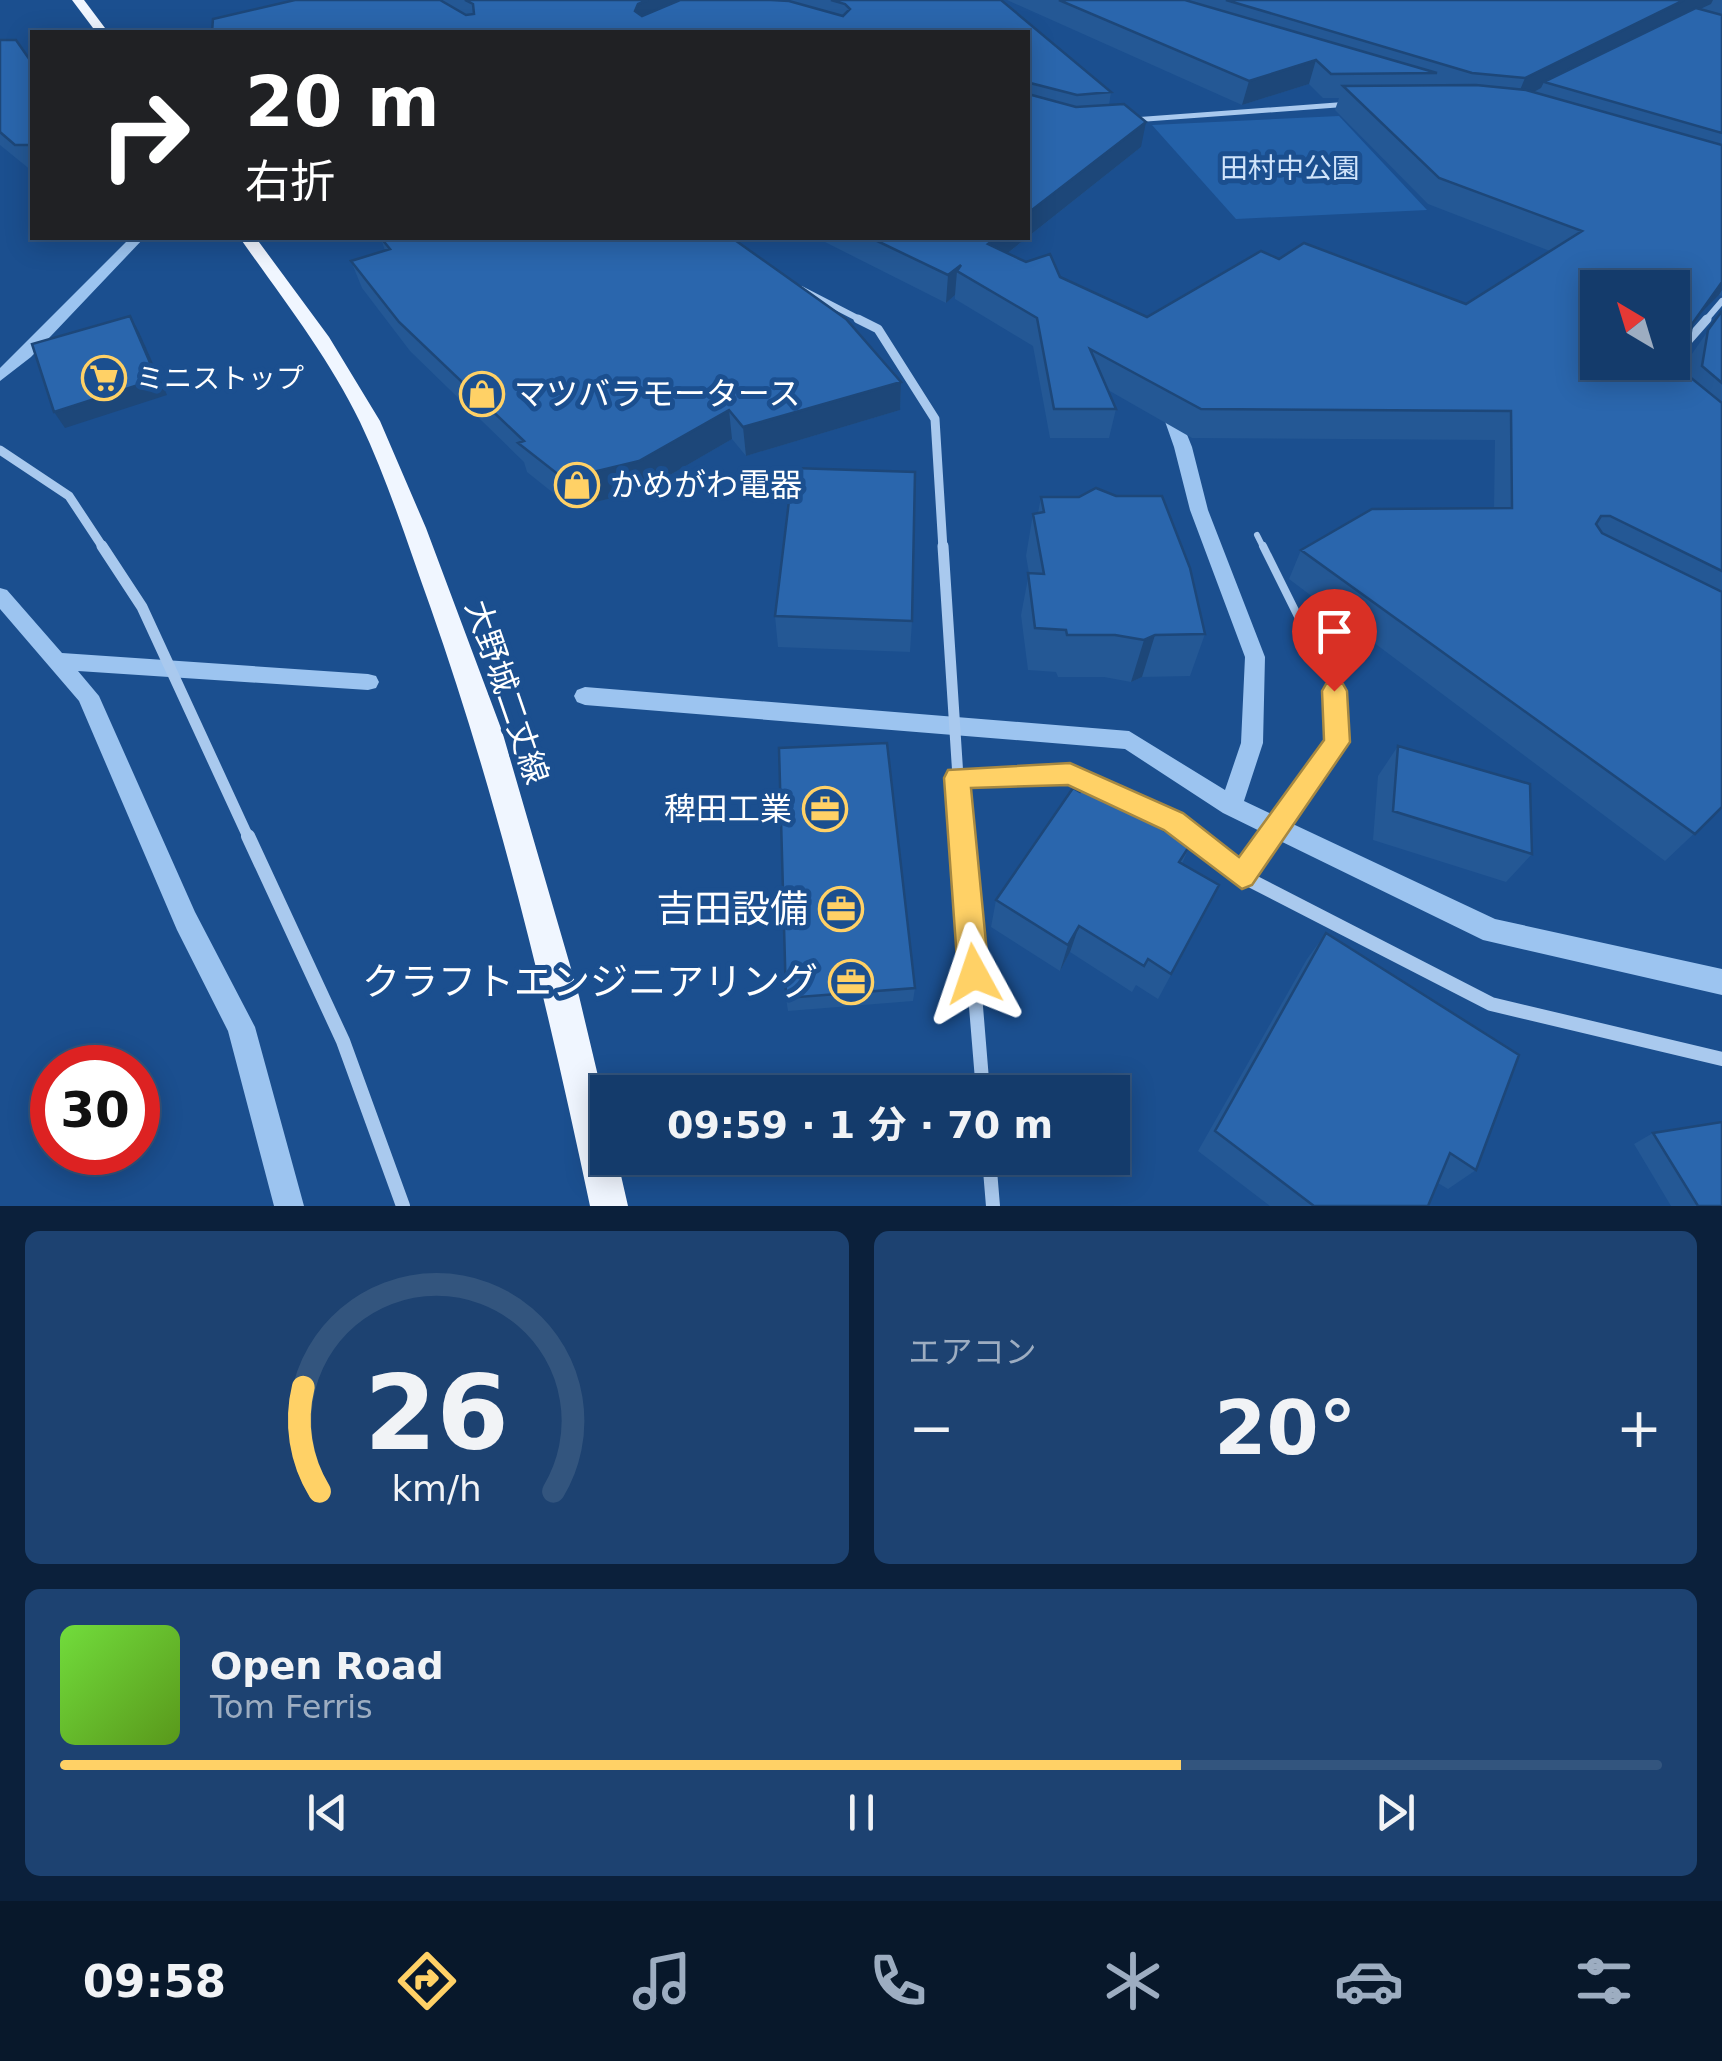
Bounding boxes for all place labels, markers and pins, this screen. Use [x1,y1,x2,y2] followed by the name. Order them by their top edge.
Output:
[81,355,127,401] supermarket icon: ミニストップ
[136,362,304,395] place label: ミニストップ
[459,371,505,417] shop icon: マツバラモータース
[514,375,800,413] place label: マツバラモータース
[554,462,600,508] shop icon: かめがわ電器
[610,466,802,504] place label: かめがわ電器
[1292,589,1377,692] pin
[802,786,848,832] office icon: 稗田工業
[664,790,792,828] place label: 稗田工業
[818,886,864,932] office icon: 吉田設備
[656,887,808,931] place label: 吉田設備
[828,959,874,1005] office icon: クラフトエンジニアリング
[362,960,818,1004] place label: クラフトエンジニアリング

